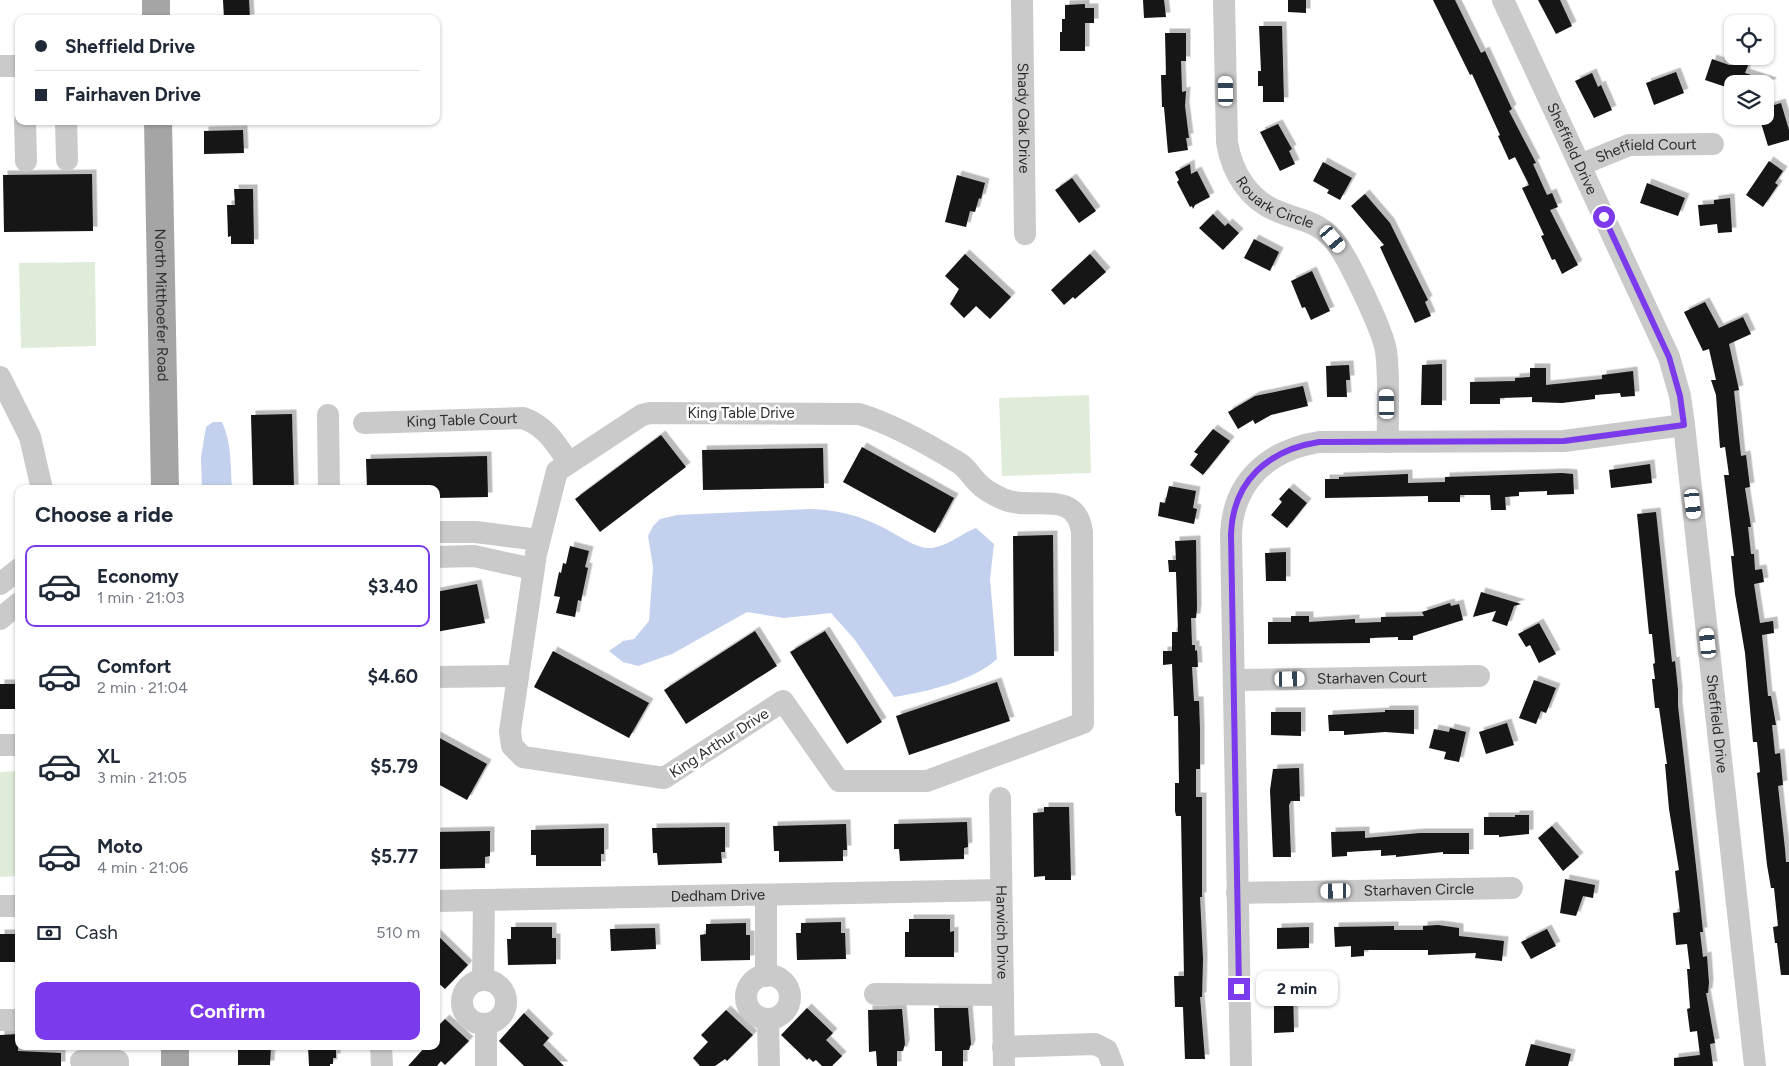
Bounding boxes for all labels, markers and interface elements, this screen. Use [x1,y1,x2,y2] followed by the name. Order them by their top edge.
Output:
[1724,15,1774,125] map controls
[1724,15,1774,65] button: locate
[65,35,195,58] text: Sheffield Drive
[1014,63,1033,173] street label: Shady Oak Drive
[1724,75,1774,125] button: layers
[1218,76,1233,106] car
[65,83,201,106] text: Fairhaven Drive
[1543,100,1601,197] street label: Sheffield Drive
[1593,135,1697,167] street label: Sheffield Court
[1232,173,1317,232] street label: Rouark Circle
[1593,206,1615,228] route start
[1317,223,1348,255] car
[151,228,172,382] street label: North Mitthoefer Road
[1379,389,1394,419] car
[687,404,795,422] street label: King Table Drive
[406,409,518,431] street label: King Table Court
[1683,488,1702,520] car
[35,501,173,528] text: Choose a ride
[37,564,82,609] icon: car
[97,565,179,588] text: Economy
[368,575,418,598] text: $3.40
[97,588,184,607] text: 1 min · 21:03
[1698,627,1717,659] car
[37,654,82,699] icon: car
[97,655,172,678] text: Comfort
[367,665,418,688] text: $4.60
[1317,668,1428,688] street label: Starhaven Court
[1274,671,1305,687] car
[1703,673,1731,774] street label: Sheffield Drive
[97,678,188,697] text: 2 min · 21:04
[666,704,772,782] street label: King Arthur Drive
[37,744,82,789] icon: car
[97,745,120,768] text: XL
[370,755,418,778] text: $5.79
[97,768,187,787] text: 3 min · 21:05
[37,834,82,879] icon: car
[97,835,143,858] text: Moto
[371,845,418,868] text: $5.77
[97,858,188,877] text: 4 min · 21:06
[1364,880,1474,900] street label: Starhaven Circle
[1320,883,1351,899] car
[992,885,1012,979] street label: Harwich Drive
[670,886,765,905] street label: Dedham Drive
[35,919,63,947] icon: cash
[75,921,118,944] text: Cash
[376,923,420,942] text: 510 m
[1256,972,1339,1006] callout: 2 min
[1228,978,1250,1000] route end
[1277,979,1317,998] text: 2 min
[35,982,420,1040] button: Confirm

